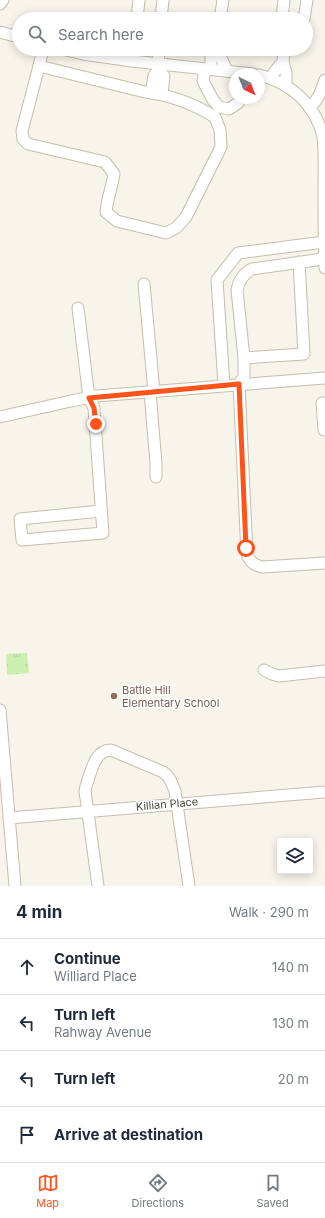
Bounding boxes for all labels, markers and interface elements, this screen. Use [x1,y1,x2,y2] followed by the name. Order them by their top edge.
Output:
[12,12,313,56] search box
[26,23,48,45] icon: search
[58,25,144,44] text: Search here
[229,68,265,104] north arrow
[87,415,105,433] route end
[237,539,255,557] route start
[122,683,219,710] place label: Battle Hill Elementary School
[109,691,119,701] marker: Battle Hill Elementary School
[135,794,199,814] street label: Killian Place
[277,838,313,874] map controls
[277,838,313,874] button: layers
[16,902,62,922] text: 4 min
[229,904,309,920] text: Walk · 290 m
[54,949,121,968] text: Continue
[16,956,38,978] icon: ahead
[272,959,309,975] text: 140 m
[54,968,137,984] text: Williard Place
[54,1005,115,1024] text: Turn left
[16,1012,38,1034] icon: left
[272,1015,309,1031] text: 130 m
[54,1024,152,1040] text: Rahway Avenue
[16,1068,38,1090] icon: left
[54,1069,115,1088] text: Turn left
[278,1071,309,1087] text: 20 m
[16,1124,38,1146] icon: arrive
[54,1125,203,1144] text: Arrive at destination
[36,1172,59,1210] tab: Map
[132,1172,184,1210] tab: Directions
[257,1172,289,1210] tab: Saved

